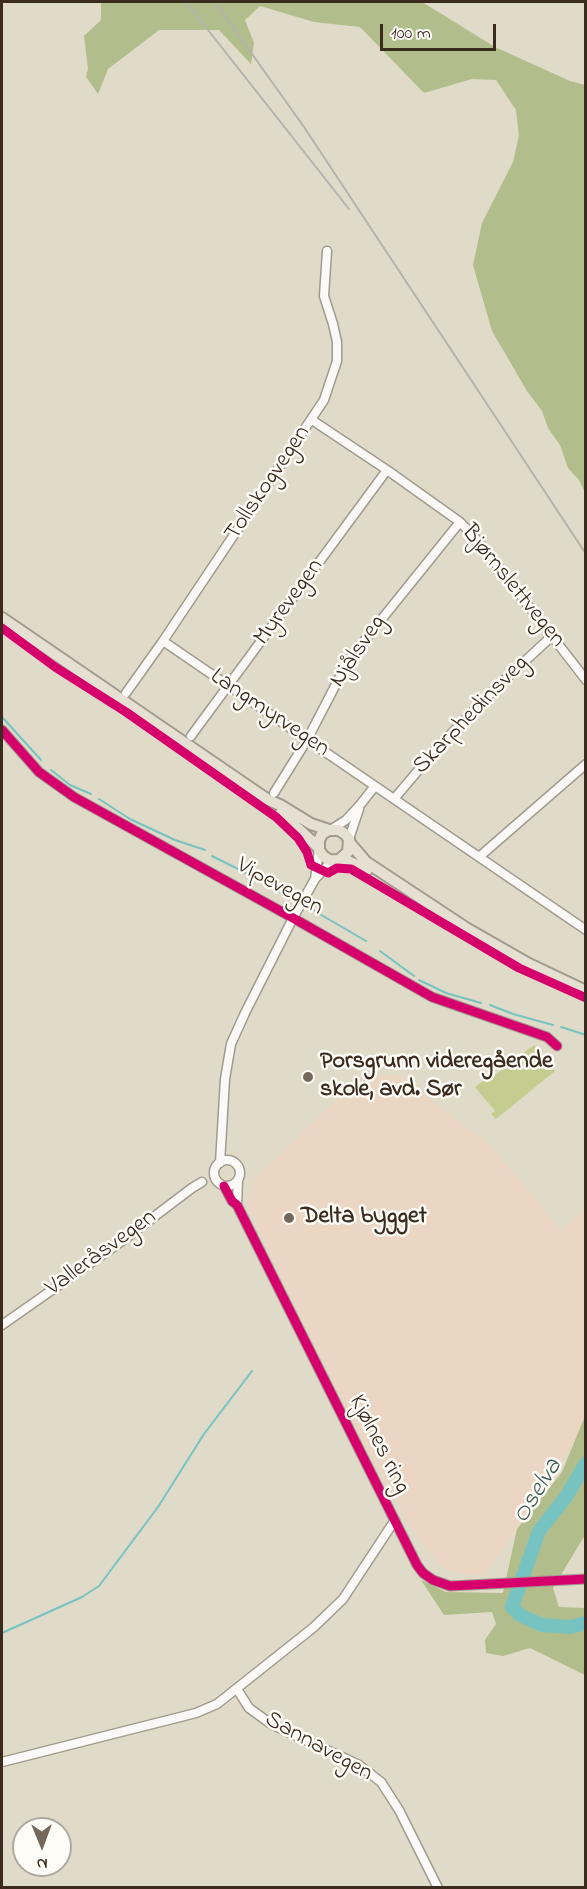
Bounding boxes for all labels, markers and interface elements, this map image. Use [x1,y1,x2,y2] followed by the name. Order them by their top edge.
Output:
[383,12,498,50] scale bar
[391,21,431,47] text: 100 m
[220,421,318,547] street label: Tollskogvegen
[454,520,570,654] street label: Bjørnslettvegen
[249,554,331,652] street label: Myrevegen
[324,610,394,694] street label: Njålsveg
[408,651,536,781] street label: Skarphedinsveg
[204,663,334,765] street label: Langmyrvegen
[231,852,327,924] street label: Vipevegen
[320,1049,553,1105] place label: Porsgrunn videregående skole, avd. Sør
[301,1070,315,1084] marker: Porsgrunn videregående skole, avd. Sør
[41,1204,163,1304] street label: Valleråsvegen
[301,1204,427,1232] place label: Delta bygget
[282,1211,296,1225] marker: Delta bygget
[341,1391,415,1499] street label: Kjølnes ring
[507,1454,571,1530] water label: Oselva
[259,1707,377,1789] street label: Sannavegen
[12,1817,72,1877] north arrow
[37,1851,48,1875] text: N

